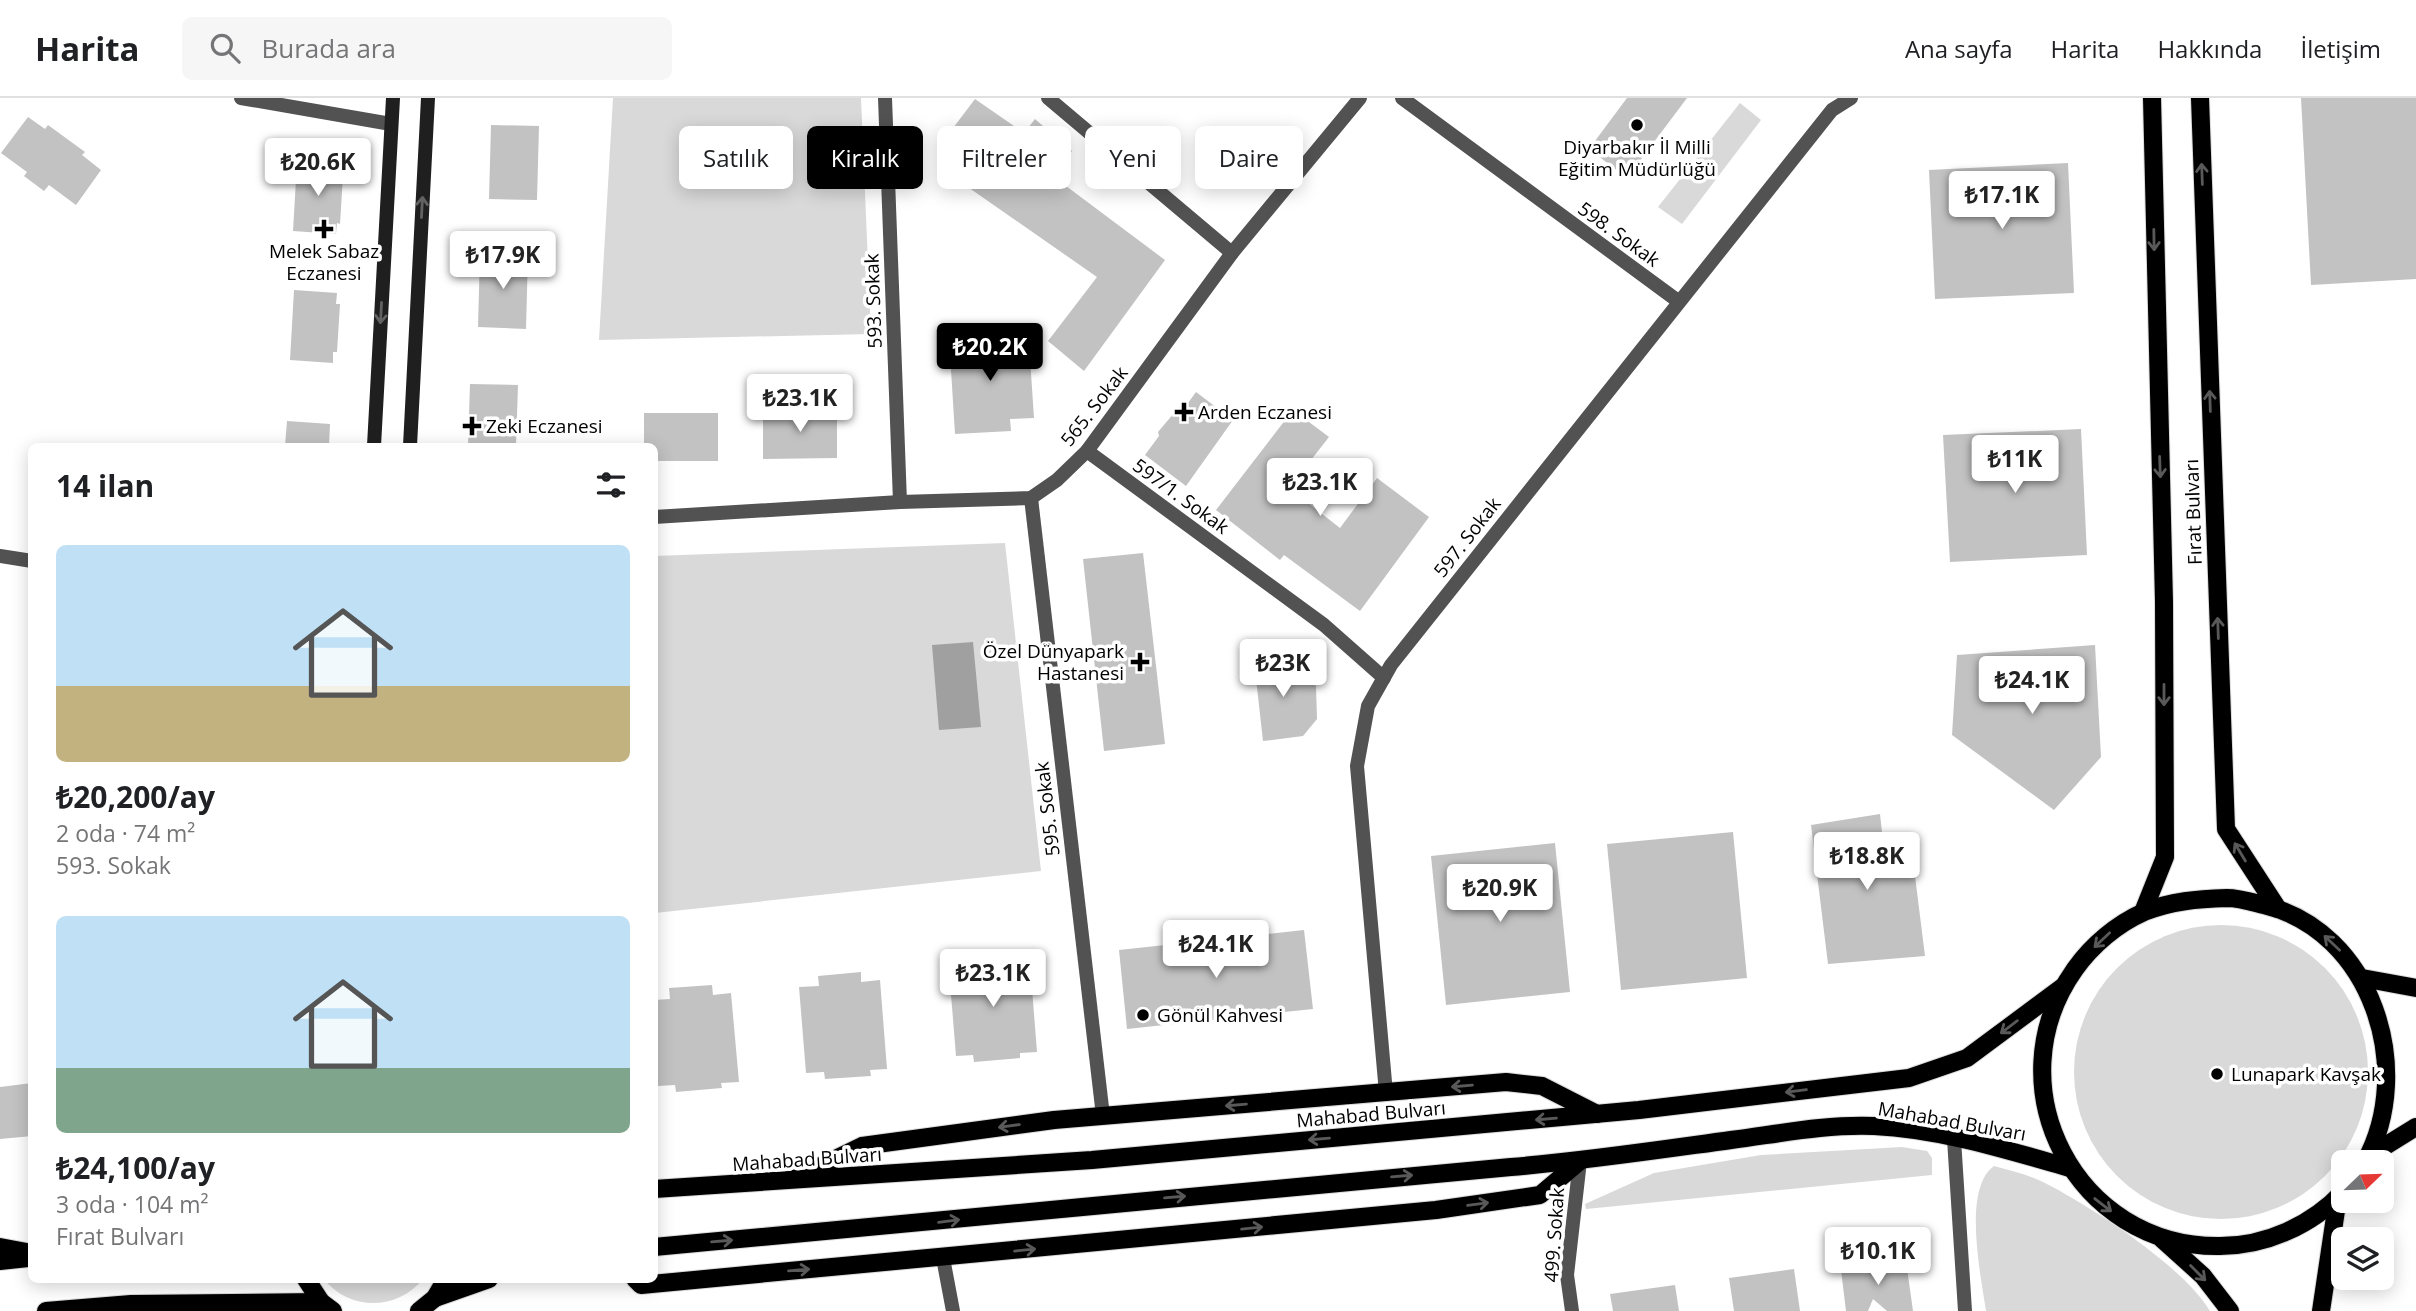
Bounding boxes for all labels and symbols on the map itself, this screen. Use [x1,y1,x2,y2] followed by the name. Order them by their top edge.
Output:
[1629,117,1645,133] marker: Diyarbakır İl Milli Eğitim Müdürlüğü
[1558,134,1716,182] place label: Diyarbakır İl Milli Eğitim Müdürlüğü
[261,139,375,198] pin: ₺20.6K
[2196,162,2209,185] one-way arrow
[1945,172,2059,231] pin: ₺17.1K
[415,196,428,219] one-way arrow
[1573,196,1665,272] street label: 598. Sokak
[316,221,332,237] marker: Melek Sabaz Eczanesi
[2147,228,2161,251] one-way arrow
[446,232,560,291] pin: ₺17.9K
[269,238,379,286] place label: Melek Sabaz Eczanesi
[858,253,888,349] street label: 593. Sokak
[374,301,387,324] one-way arrow
[933,324,1047,383] pin: ₺20.2K
[1055,361,1133,451] street label: 565. Sokak
[743,374,857,434] pin: ₺23.1K
[2203,390,2216,413] one-way arrow
[1198,399,1332,425] place label: Arden Eczanesi
[1176,404,1192,420] marker: Arden Eczanesi
[486,413,603,439] place label: Zeki Eczanesi
[464,418,480,434] marker: Zeki Eczanesi
[1974,436,2056,495] pin: ₺11K
[1128,452,1234,540] street label: 597/1. Sokak
[2153,455,2166,478] one-way arrow
[1263,458,1377,518] pin: ₺23.1K
[2178,459,2208,565] street label: Fırat Bulvarı
[1428,492,1506,582] street label: 597. Sokak
[2212,617,2225,640] one-way arrow
[983,638,1124,686] place label: Özel Dünyapark Hastanesi
[1242,640,1324,699] pin: ₺23K
[1130,652,1150,672] marker: Özel Dünyapark Hastanesi
[1975,656,2089,716] pin: ₺24.1K
[2157,683,2171,706] one-way arrow
[1028,760,1066,858] street label: 595. Sokak
[1810,832,1924,892] pin: ₺18.8K
[2232,842,2246,862] one-way arrow
[1443,864,1557,924] pin: ₺20.9K
[1159,920,1273,980] pin: ₺24.1K
[2093,932,2111,948] one-way arrow
[2323,935,2341,951] one-way arrow
[936,950,1050,1009] pin: ₺23.1K
[1157,1002,1283,1028] place label: Gönül Kahvesi
[1135,1007,1151,1023] marker: Gönül Kahvesi
[2000,1019,2019,1034] one-way arrow
[2231,1061,2381,1087] place label: Lunapark Kavşak
[2209,1066,2225,1082] marker: Lunapark Kavşak
[1452,1080,1474,1093] one-way arrow
[1785,1085,1808,1098] one-way arrow
[1295,1095,1447,1133] street label: Mahabad Bulvarı
[1876,1095,2028,1147] street label: Mahabad Bulvarı
[1225,1099,1248,1112] one-way arrow
[1535,1112,1557,1125] one-way arrow
[998,1120,1021,1133] one-way arrow
[1308,1133,1331,1146] one-way arrow
[731,1141,883,1177] street label: Mahabad Bulvarı
[2331,1150,2394,1213] north arrow
[1390,1169,1413,1182] one-way arrow
[1538,1187,1570,1283] street label: 499. Sokak
[1163,1190,1186,1203] one-way arrow
[1466,1197,1489,1210] one-way arrow
[2094,1197,2112,1212] one-way arrow
[937,1214,960,1227] one-way arrow
[1240,1221,1262,1234] one-way arrow
[1821,1228,1935,1287] pin: ₺10.1K
[711,1234,733,1247] one-way arrow
[1013,1243,1036,1256] one-way arrow
[787,1264,809,1277] one-way arrow
[2190,1264,2207,1281] one-way arrow

